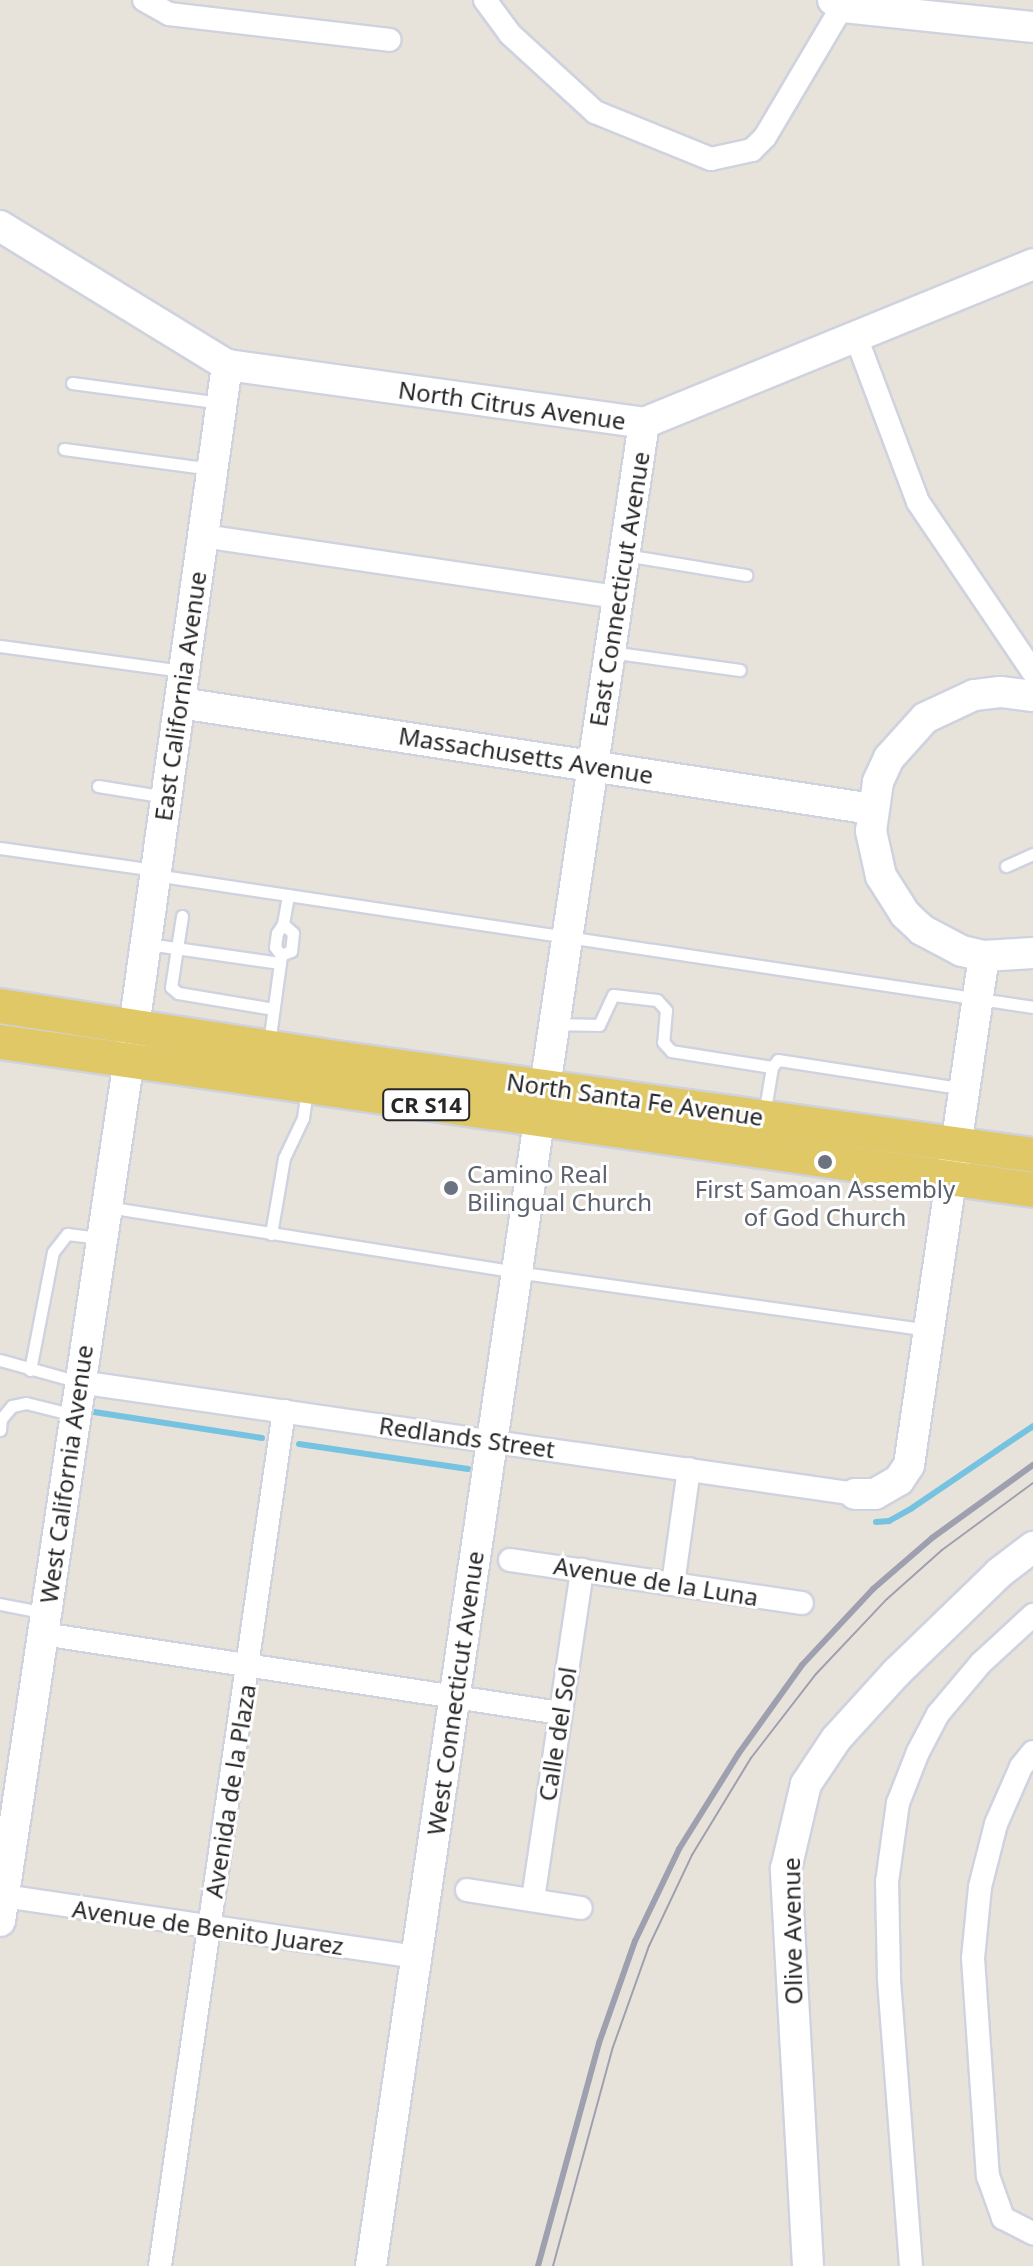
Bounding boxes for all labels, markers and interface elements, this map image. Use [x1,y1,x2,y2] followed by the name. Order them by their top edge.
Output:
[397,375,627,435] street label: North Citrus Avenue
[583,449,655,729] street label: East Connecticut Avenue
[148,569,212,823] street label: East California Avenue
[397,721,655,789] street label: Massachusetts Avenue
[505,1067,765,1131] street label: North Santa Fe Avenue
[382,1087,470,1123] road number: CR S14
[816,1153,834,1171] marker: First Samoan Assembly of God Church
[467,1160,652,1216] place label: Camino Real Bilingual Church
[695,1175,955,1231] place label: First Samoan Assembly of God Church
[442,1179,460,1197] marker: Camino Real Bilingual Church
[34,1343,98,1605] street label: West California Avenue
[377,1410,557,1464] street label: Redlands Street
[421,1549,489,1837] street label: West Connecticut Avenue
[552,1551,760,1611] street label: Avenue de la Luna
[532,1665,582,1803] street label: Calle del Sol
[199,1682,261,1900] street label: Avenida de la Plaza
[776,1857,808,2005] street label: Olive Avenue
[71,1894,345,1960] street label: Avenue de Benito Juarez

